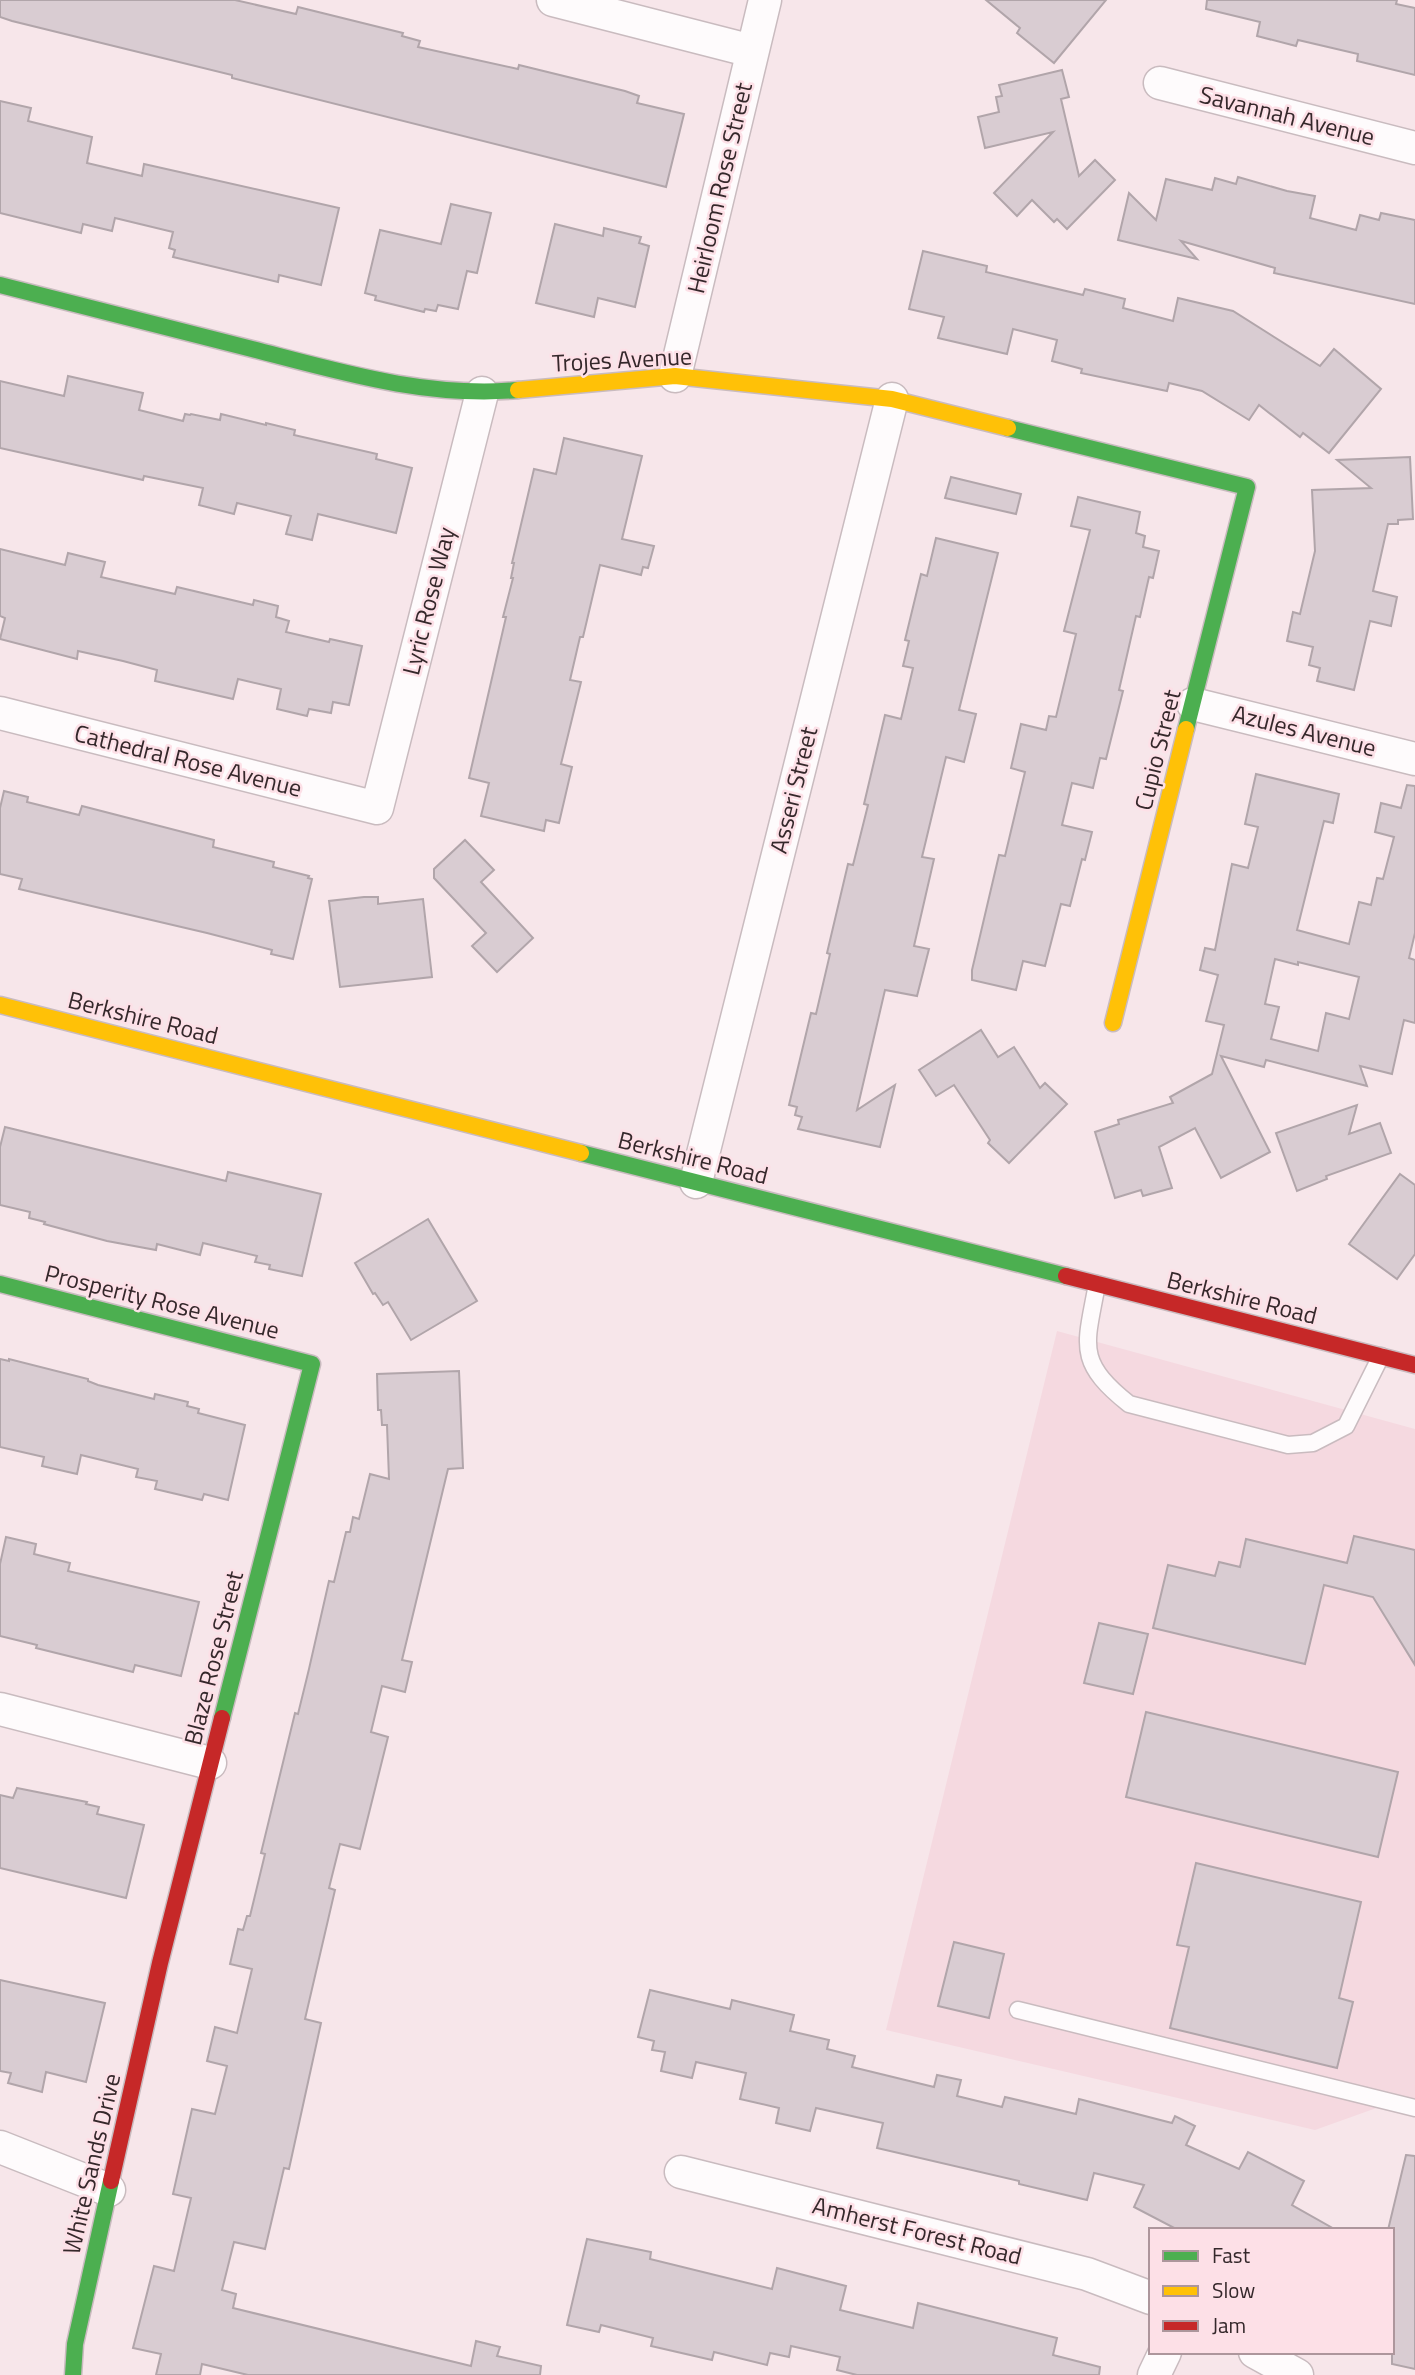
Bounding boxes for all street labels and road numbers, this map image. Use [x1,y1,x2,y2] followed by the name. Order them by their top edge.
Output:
[1196,76,1379,154] street label: Savannah Avenue
[677,78,761,297] street label: Heirloom Rose Street
[551,337,693,381] street label: Trojes Avenue
[392,523,464,679] street label: Lyric Rose Way
[1125,685,1190,814] street label: Cupio Street
[1228,695,1380,765] street label: Azules Avenue
[71,714,306,806] street label: Cathedral Rose Avenue
[760,722,826,857] street label: Asseri Street
[64,981,222,1053] street label: Berkshire Road
[614,1121,772,1193] street label: Berkshire Road
[41,1254,283,1348] street label: Prosperity Rose Avenue
[1163,1261,1321,1333] street label: Berkshire Road
[174,1566,252,1749] street label: Blaze Rose Street
[53,2070,129,2258] street label: White Sands Drive
[809,2187,1026,2273] street label: Amherst Forest Road

